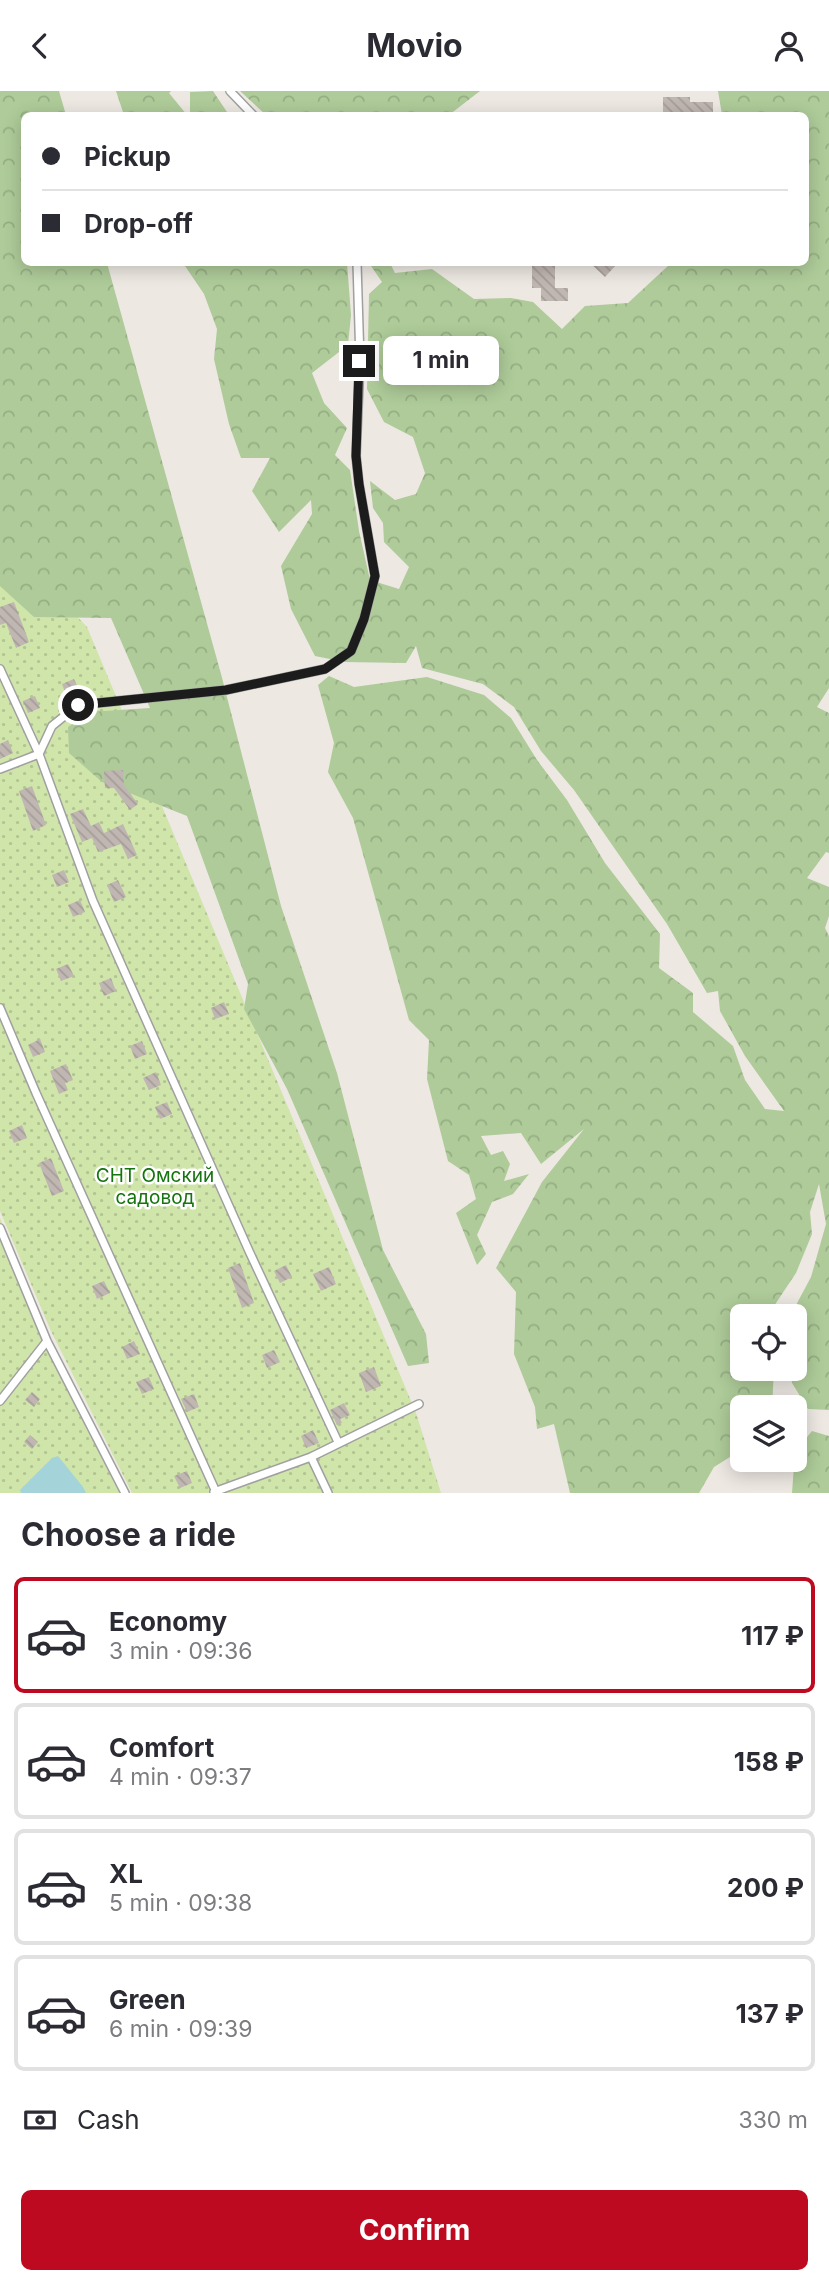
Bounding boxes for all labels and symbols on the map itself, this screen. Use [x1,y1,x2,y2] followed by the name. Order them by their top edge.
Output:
[384,337,499,385] callout: 1 min
[343,345,375,377] route end
[62,689,94,721] route start
[96,1164,214,1209] park label: СНТ Омский садовод

